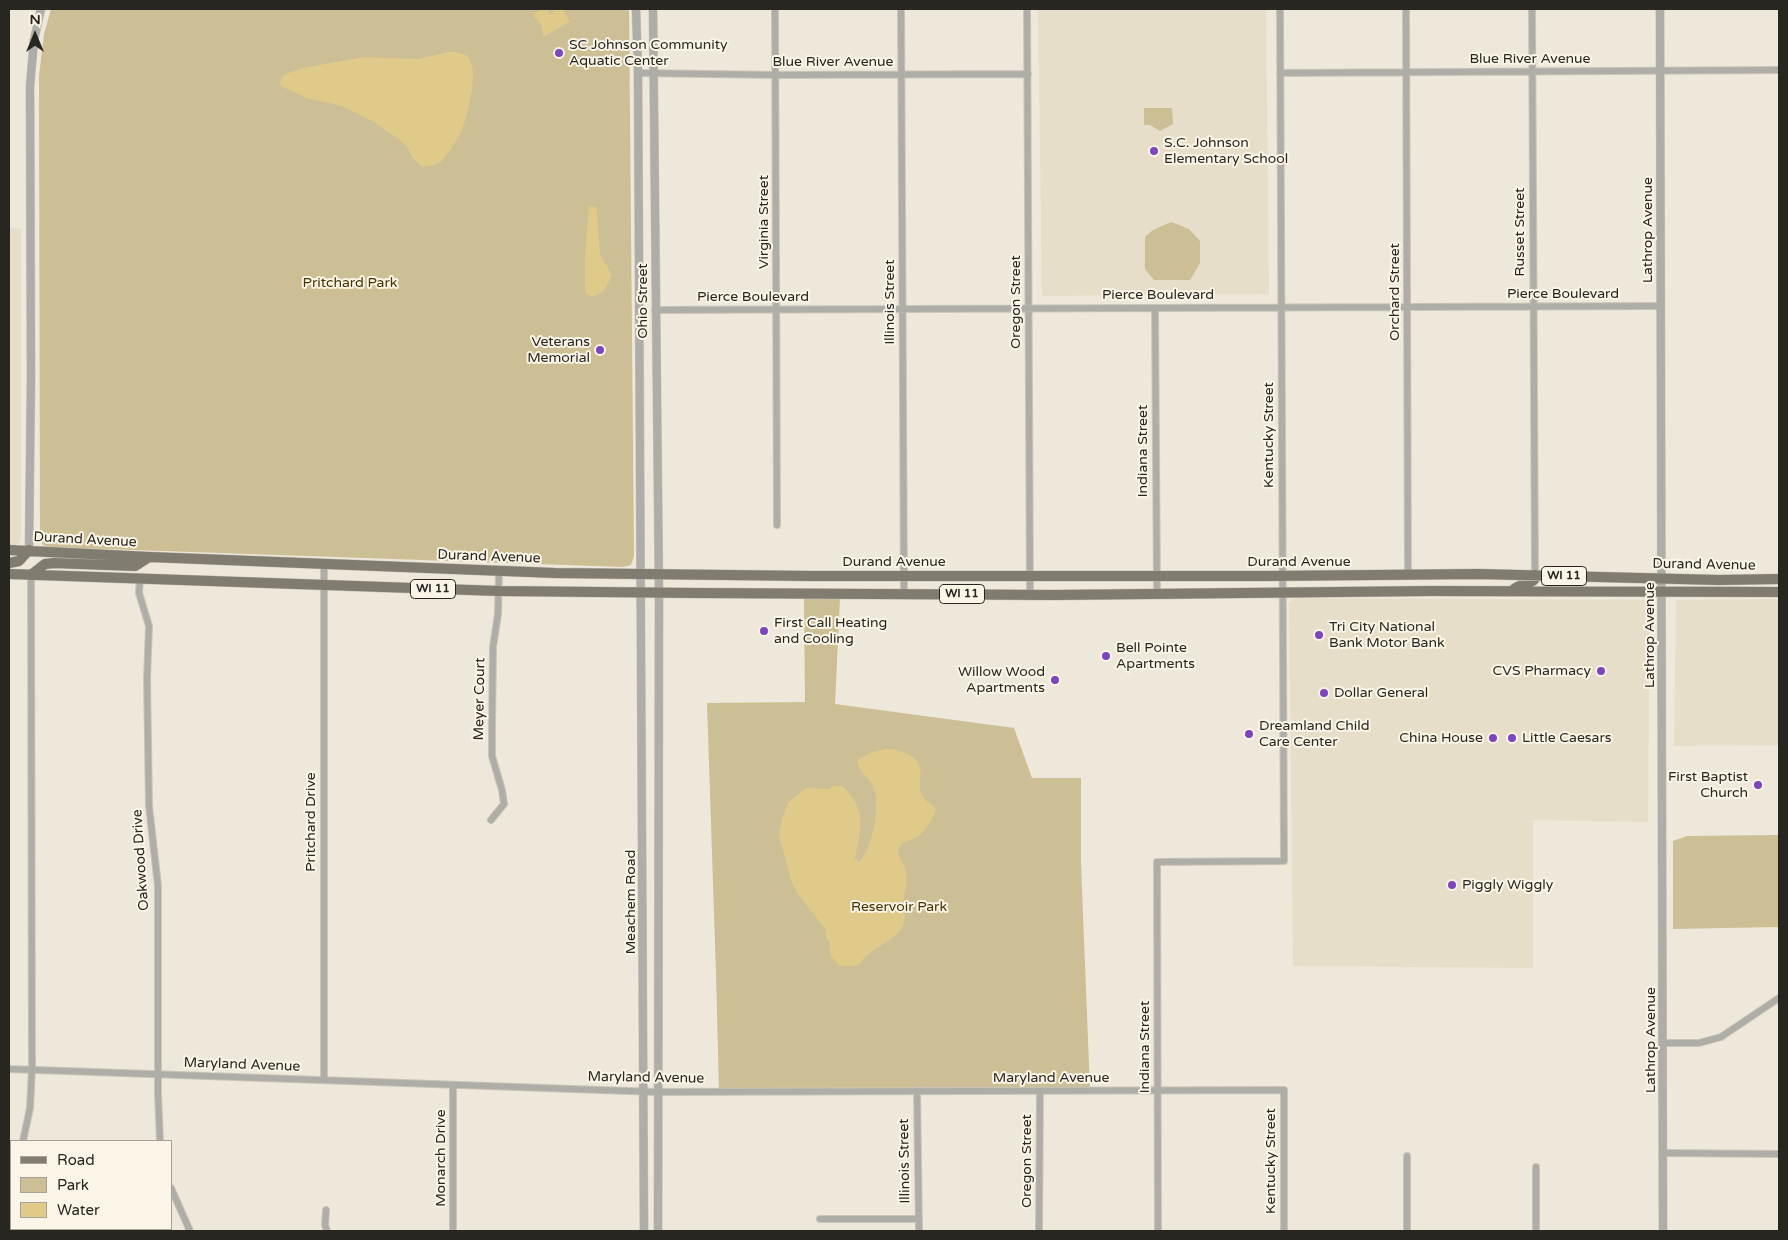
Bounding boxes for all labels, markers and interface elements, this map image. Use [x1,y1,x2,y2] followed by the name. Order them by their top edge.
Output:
[10,10,60,60] north arrow
[29,11,41,28] text: N
[569,37,727,70] place label: SC Johnson Community Aquatic Center
[553,47,565,59] marker: SC Johnson Community Aquatic Center
[1470,51,1590,67] street label: Blue River Avenue
[773,54,893,70] street label: Blue River Avenue
[1164,135,1288,168] place label: S.C. Johnson Elementary School
[1148,145,1160,157] marker: S.C. Johnson Elementary School
[756,175,772,269] street label: Virginia Street
[1640,177,1656,283] street label: Lathrop Avenue
[1512,188,1528,276] street label: Russet Street
[1387,243,1403,341] street label: Orchard Street
[1008,255,1024,349] street label: Oregon Street
[882,259,898,345] street label: Illinois Street
[635,263,651,339] street label: Ohio Street
[303,275,397,291] park label: Pritchard Park
[1507,286,1619,302] street label: Pierce Boulevard
[1102,287,1214,303] street label: Pierce Boulevard
[697,289,809,305] street label: Pierce Boulevard
[527,334,590,367] place label: Veterans Memorial
[594,344,606,356] marker: Veterans Memorial
[1261,382,1277,488] street label: Kentucky Street
[1135,405,1151,497] street label: Indiana Street
[33,529,137,551] street label: Durand Avenue
[437,547,541,567] street label: Durand Avenue
[842,554,946,570] street label: Durand Avenue
[1247,554,1351,570] street label: Durand Avenue
[1652,556,1756,574] street label: Durand Avenue
[1542,566,1586,586] road number: WI 11
[410,580,456,598] road number: WI 11
[1642,582,1658,688] street label: Lathrop Avenue
[940,584,984,604] road number: WI 11
[774,615,887,648] place label: First Call Heating and Cooling
[1329,619,1445,652] place label: Tri City National Bank Motor Bank
[758,625,770,637] marker: First Call Heating and Cooling
[1313,629,1325,641] marker: Tri City National Bank Motor Bank
[1116,640,1195,672] place label: Bell Pointe Apartments
[1100,650,1112,662] marker: Bell Pointe Apartments
[471,657,489,741] street label: Meyer Court
[1493,663,1591,679] place label: CVS Pharmacy
[958,664,1045,696] place label: Willow Wood Apartments
[1595,665,1607,677] marker: CVS Pharmacy
[1049,674,1061,686] marker: Willow Wood Apartments
[1334,685,1428,701] place label: Dollar General
[1318,687,1330,699] marker: Dollar General
[1259,718,1370,750] place label: Dreamland Child Care Center
[1243,728,1255,740] marker: Dreamland Child Care Center
[1399,730,1483,746] place label: China House
[1522,730,1611,746] place label: Little Caesars
[1487,732,1499,744] marker: China House
[1506,732,1518,744] marker: Little Caesars
[1668,769,1748,802] place label: First Baptist Church
[303,772,319,872] street label: Pritchard Drive
[1752,779,1764,791] marker: First Baptist Church
[129,809,153,911] street label: Oakwood Drive
[623,850,639,954] street label: Meachem Road
[1462,877,1553,893] place label: Piggly Wiggly
[1446,879,1458,891] marker: Piggly Wiggly
[851,899,947,915] park label: Reservoir Park
[1643,987,1659,1093] street label: Lathrop Avenue
[1137,1001,1153,1093] street label: Indiana Street
[183,1055,301,1075] street label: Maryland Avenue
[587,1069,705,1087] street label: Maryland Avenue
[993,1070,1109,1086] street label: Maryland Avenue
[1263,1108,1279,1214] street label: Kentucky Street
[433,1109,449,1207] street label: Monarch Drive
[1019,1114,1035,1208] street label: Oregon Street
[896,1118,914,1204] street label: Illinois Street
[10,1140,172,1230] legend
[57,1151,95,1169] text: Road
[57,1176,89,1194] text: Park
[57,1201,100,1219] text: Water

